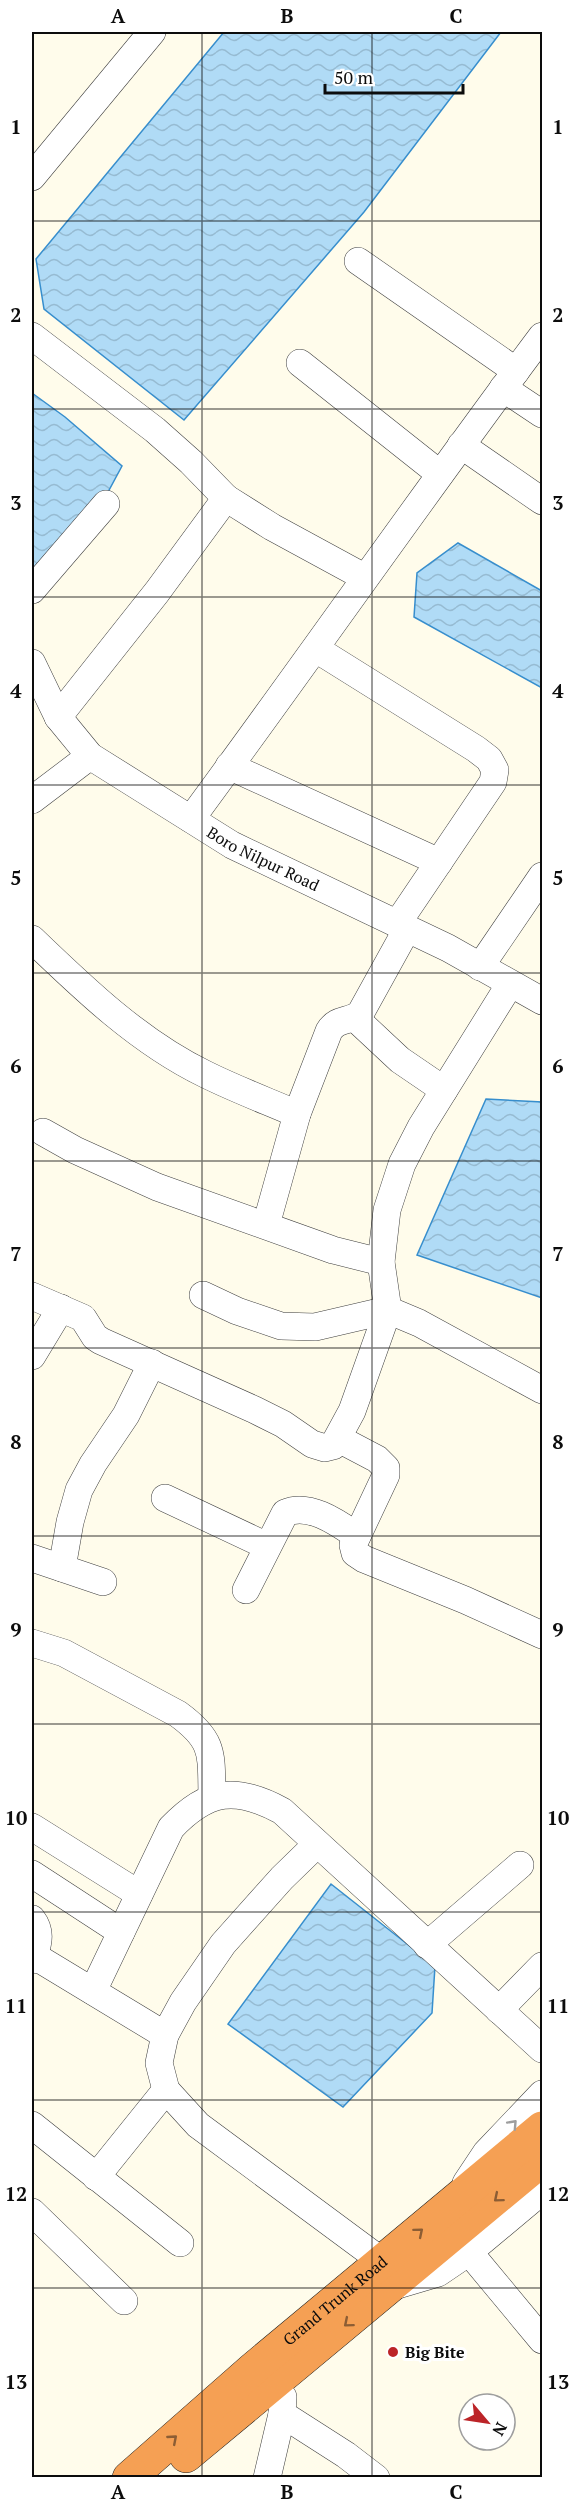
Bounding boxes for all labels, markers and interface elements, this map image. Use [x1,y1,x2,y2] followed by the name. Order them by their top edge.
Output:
[111,2,126,29] text: A
[281,2,294,29] text: B
[449,2,463,29] text: C
[325,57,463,95] scale bar
[334,65,374,89] text: 50 m
[10,113,22,140] text: 1
[552,113,564,140] text: 1
[10,301,22,328] text: 2
[552,301,564,328] text: 2
[10,489,22,516] text: 3
[552,489,564,516] text: 3
[10,677,22,704] text: 4
[552,677,564,704] text: 4
[203,821,323,896] street label: Boro Nilpur Road
[10,864,22,891] text: 5
[552,864,564,891] text: 5
[10,1052,22,1079] text: 6
[552,1052,564,1079] text: 6
[10,1240,22,1267] text: 7
[552,1240,564,1267] text: 7
[10,1428,22,1455] text: 8
[552,1428,564,1455] text: 8
[10,1616,22,1643] text: 9
[552,1616,564,1643] text: 9
[5,1804,27,1831] text: 10
[547,1804,569,1831] text: 10
[5,1992,27,2019] text: 11
[547,1992,569,2019] text: 11
[506,2121,517,2131] one-way arrow
[5,2180,27,2207] text: 12
[547,2180,569,2207] text: 12
[494,2191,505,2202] one-way arrow
[412,2228,423,2239] one-way arrow
[278,2250,392,2350] street label: Grand Trunk Road
[344,2315,355,2326] one-way arrow
[405,2341,465,2363] place label: Big Bite
[386,2345,400,2359] marker: Big Bite
[5,2368,27,2395] text: 13
[547,2368,569,2395] text: 13
[457,2392,517,2452] north arrow
[488,2419,513,2440] text: N
[166,2435,177,2446] one-way arrow
[111,2478,126,2505] text: A
[281,2478,294,2505] text: B
[449,2478,463,2505] text: C

